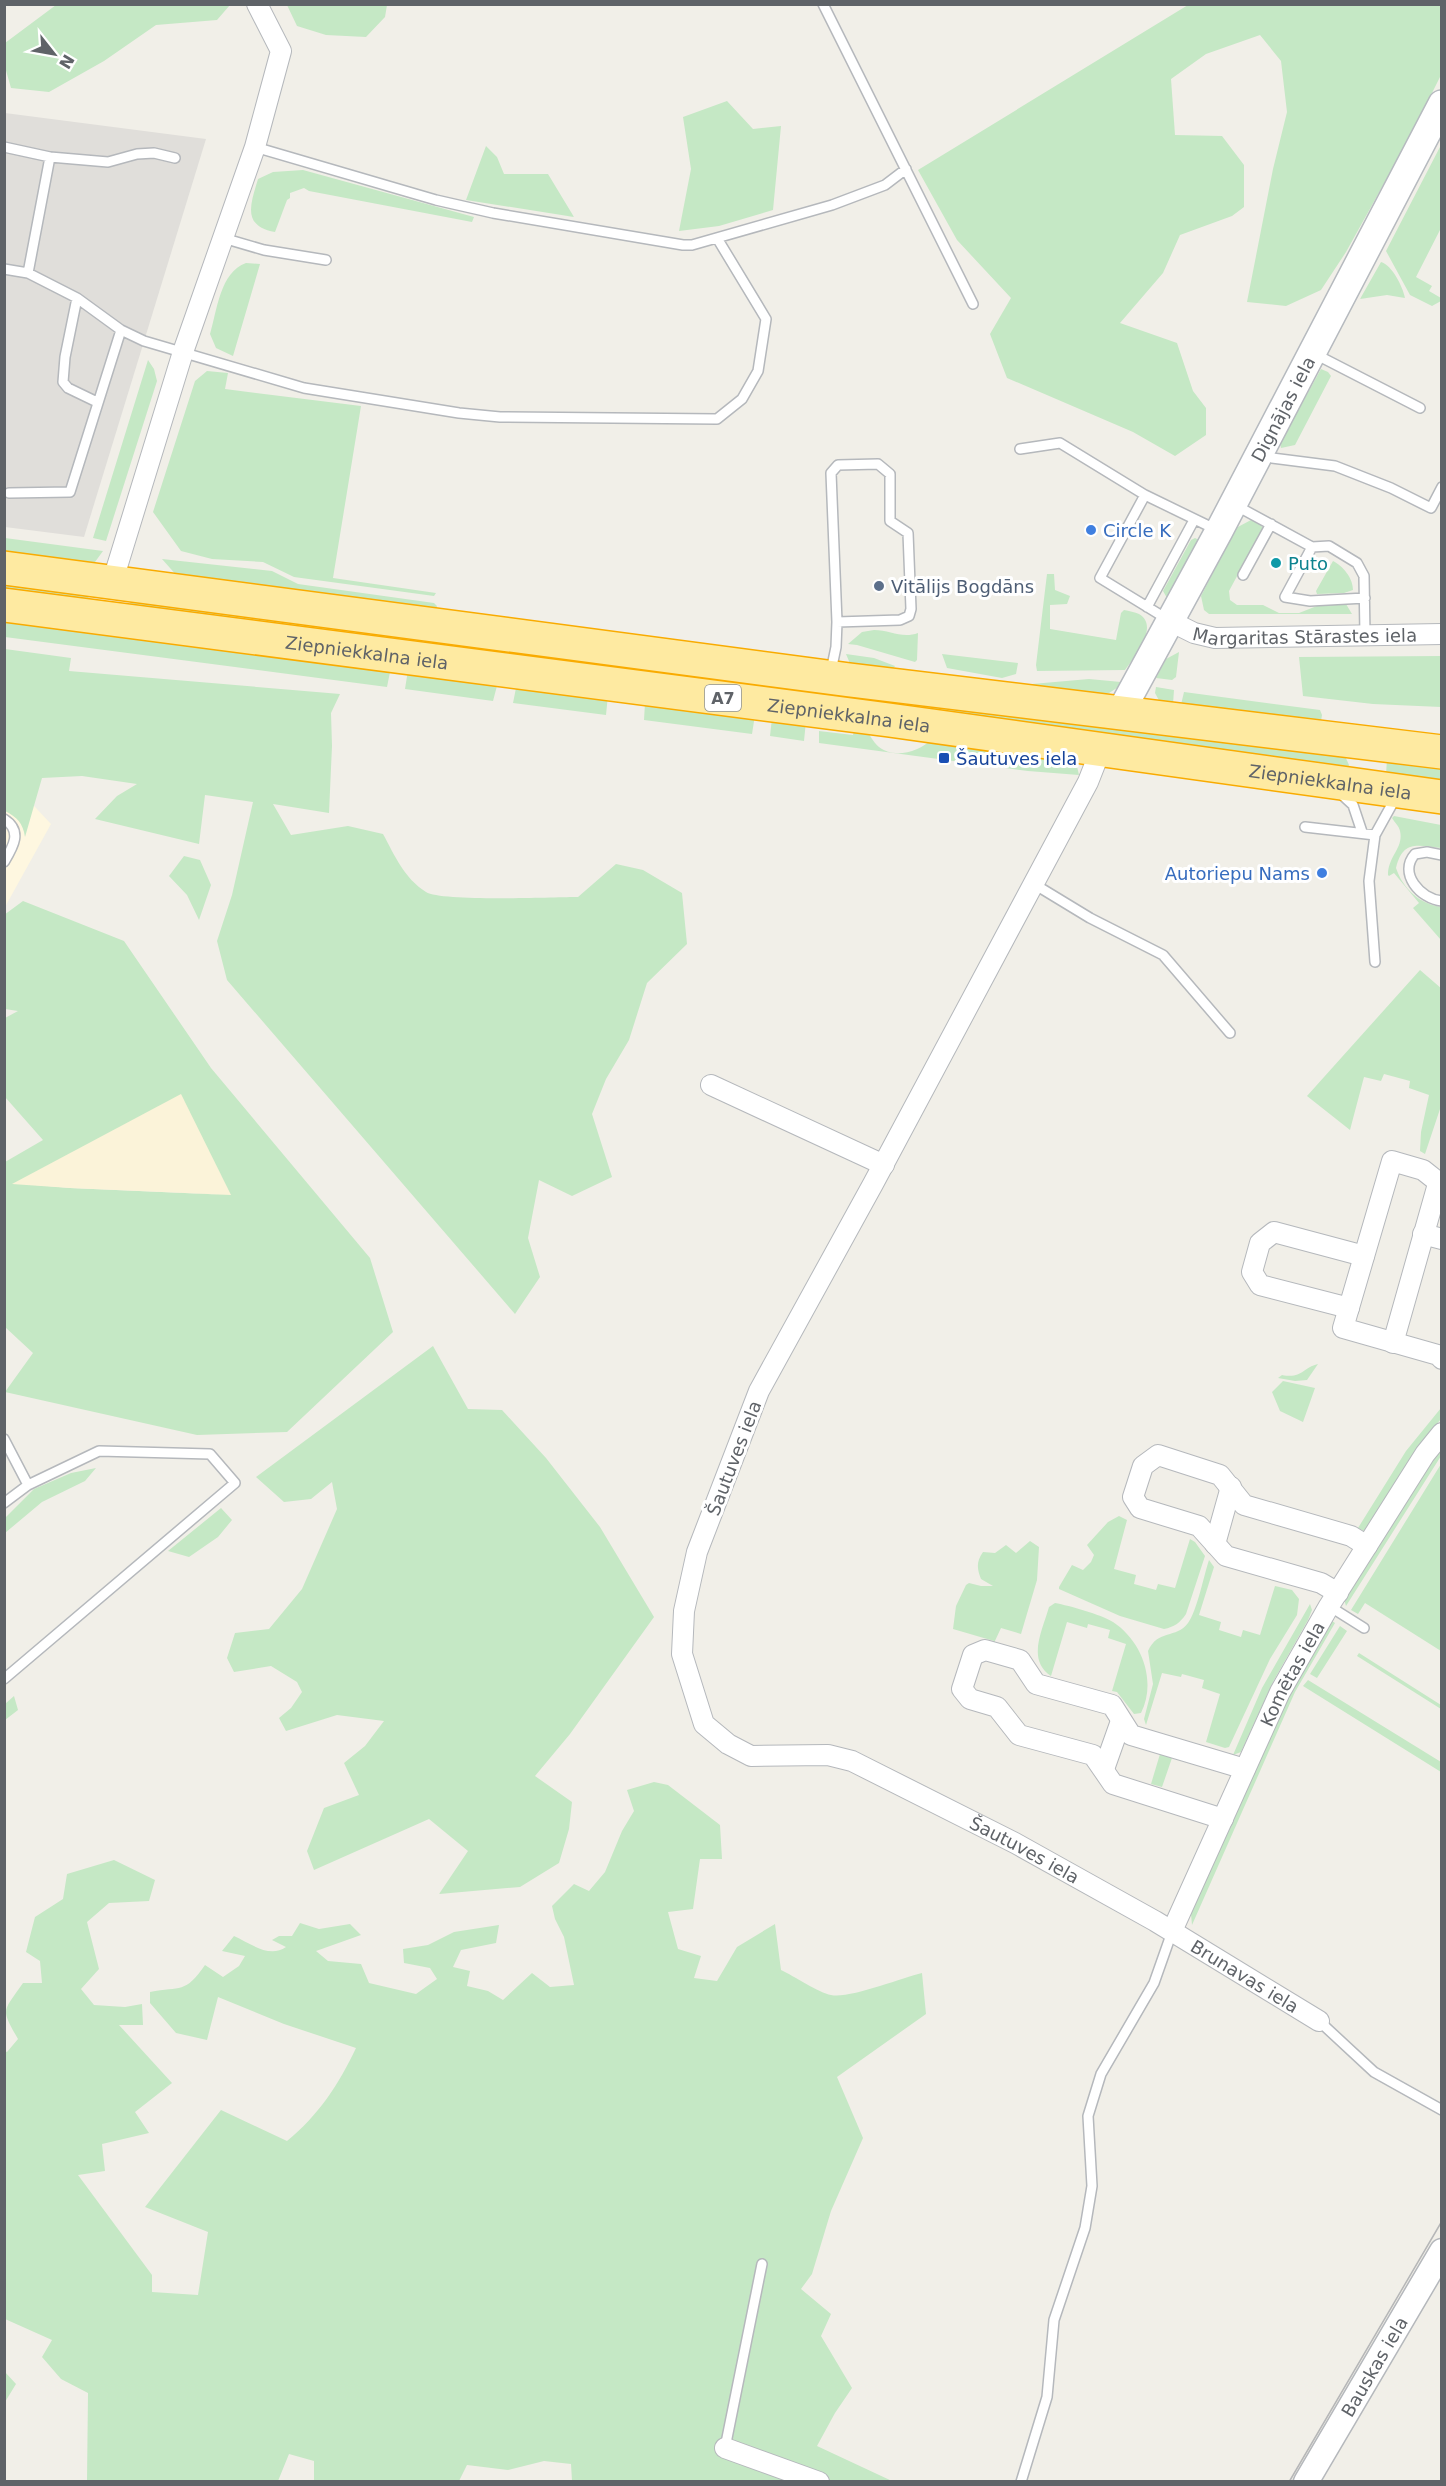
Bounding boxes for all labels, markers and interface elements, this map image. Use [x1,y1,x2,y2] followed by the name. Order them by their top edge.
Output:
[24,24,84,84] north arrow
[55,51,78,72] text: N
[1247,353,1319,465] street label: Dignājas iela
[1103,520,1172,541] place label: Circle K
[1084,523,1098,537] marker: Circle K
[1288,553,1328,574] place label: Puto
[1269,556,1283,570] marker: Puto
[891,576,1034,597] place label: Vitālijs Bogdāns
[872,579,886,593] marker: Vitālijs Bogdāns
[1191,623,1417,649] street label: Margaritas Stārastes iela
[284,631,450,673] street label: Ziepniekkalna iela
[705,685,741,711] road number: A7
[766,694,932,736] street label: Ziepniekkalna iela
[956,748,1077,769] place label: Šautuves iela
[937,751,951,765] marker: Šautuves iela
[1247,760,1413,803] street label: Ziepniekkalna iela
[1165,863,1310,884] place label: Autoriepu Nams
[1315,866,1329,880] marker: Autoriepu Nams
[702,1398,766,1518] street label: Šautuves iela
[1256,1618,1329,1729] street label: Komētas iela
[966,1812,1083,1887] street label: Šautuves iela
[1187,1935,1303,2017] street label: Brunavas iela
[1336,2313,1412,2420] street label: Bauskas iela

